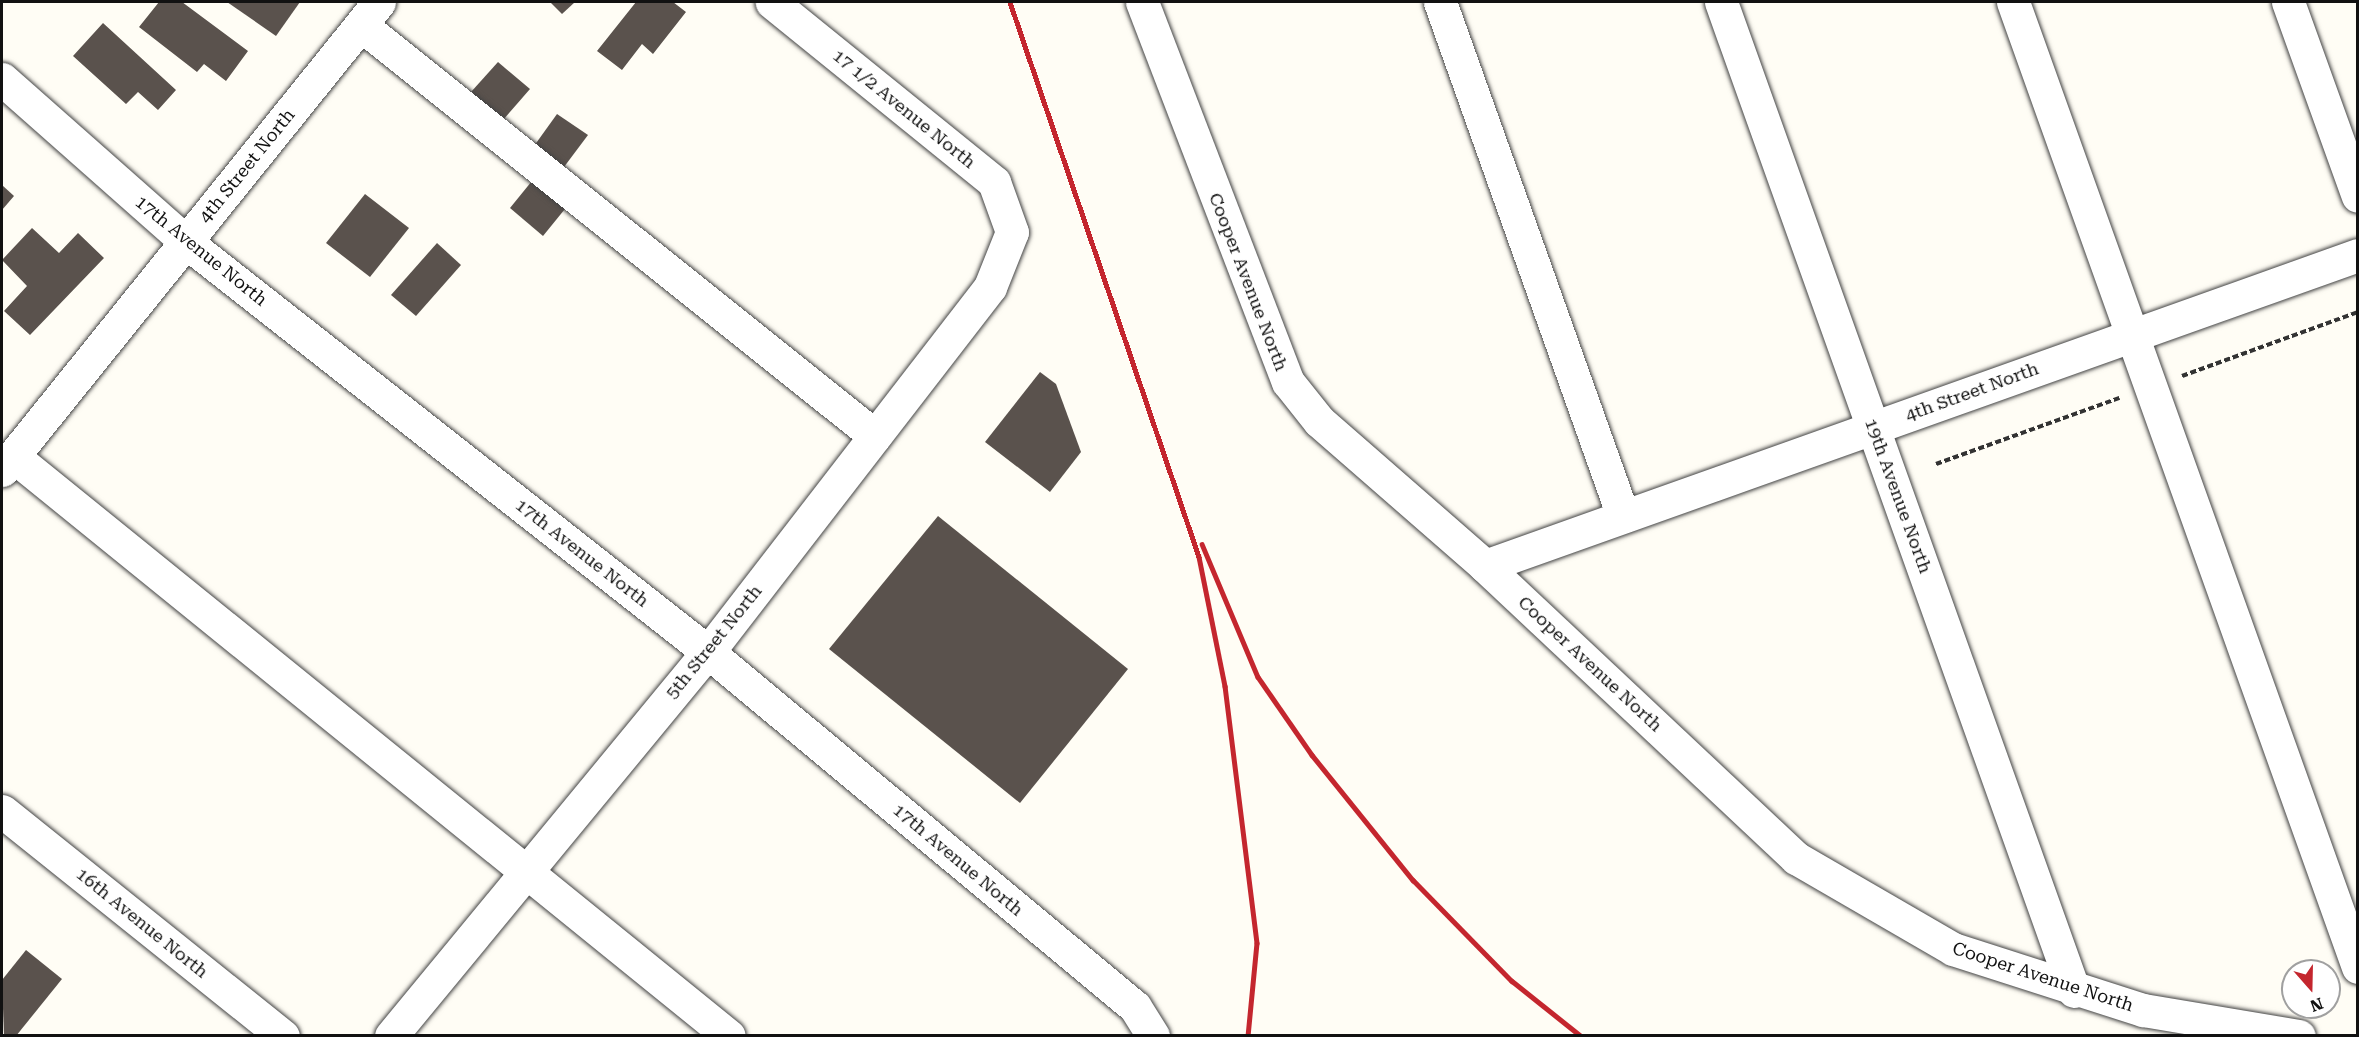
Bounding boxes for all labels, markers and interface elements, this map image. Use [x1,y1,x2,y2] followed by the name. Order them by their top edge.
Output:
[828,45,980,173] street label: 17 1/2 Avenue North
[194,105,300,227] street label: 4th Street North
[1204,190,1292,374] street label: Cooper Avenue North
[131,191,271,311] street label: 17th Avenue North
[1902,358,2042,426] street label: 4th Street North
[1860,416,1936,576] street label: 19th Avenue North
[511,494,653,612] street label: 17th Avenue North
[661,581,767,703] street label: 5th Street North
[1513,592,1667,736] street label: Cooper Avenue North
[888,799,1028,921] street label: 17th Avenue North
[72,863,212,983] street label: 16th Avenue North
[1950,938,2136,1016] street label: Cooper Avenue North
[2281,959,2341,1019] north arrow
[2308,993,2326,1016] text: N

